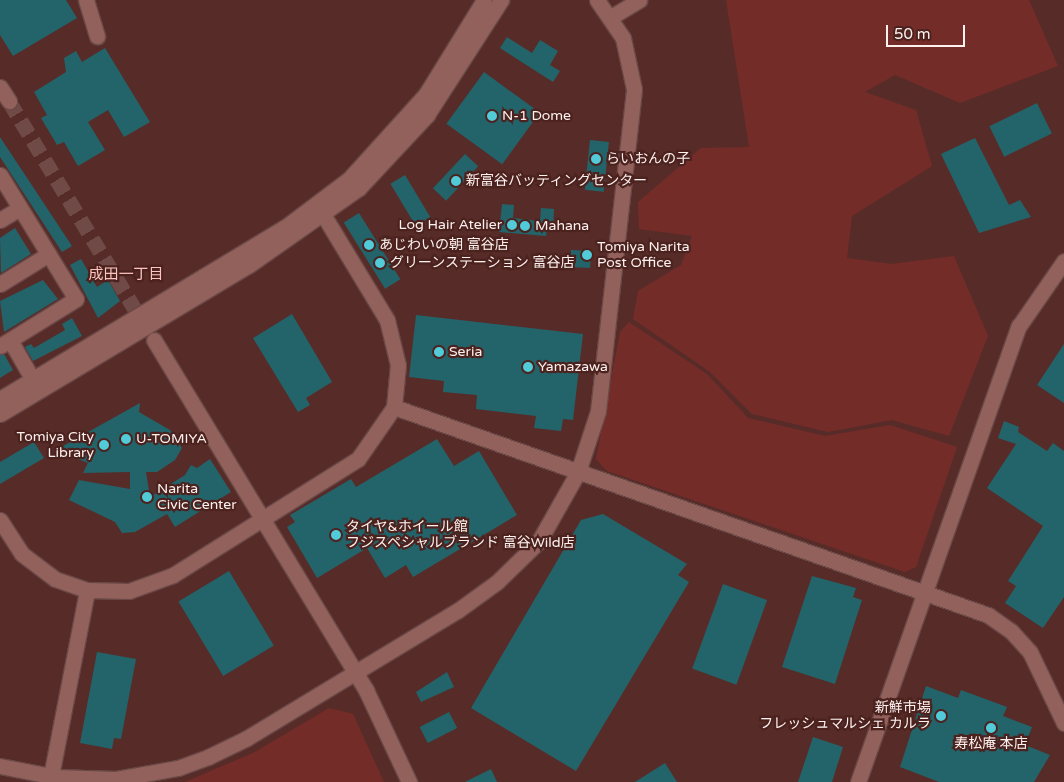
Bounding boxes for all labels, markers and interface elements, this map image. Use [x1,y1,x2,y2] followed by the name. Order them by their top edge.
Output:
[889,15,968,47] scale bar
[894,25,931,43] text: 50 m
[502,108,571,124] place label: N-1 Dome
[486,110,498,122] marker: N-1 Dome
[606,151,690,167] place label: らいおんの子
[590,153,602,165] marker: らいおんの子
[466,173,648,189] place label: 新富谷バッティングセンター
[450,175,462,187] marker: 新富谷バッティングセンター
[398,217,502,233] place label: Log Hair Atelier
[535,218,589,234] place label: Mahana
[506,219,518,231] marker: Log Hair Atelier
[519,220,531,232] marker: Mahana
[379,237,509,253] place label: あじわいの朝 富谷店
[363,239,375,251] marker: あじわいの朝 富谷店
[597,239,690,272] place label: Tomiya Narita Post Office
[581,249,593,261] marker: Tomiya Narita Post Office
[390,255,576,271] place label: グリーンステーション 富谷店
[374,257,386,269] marker: グリーンステーション 富谷店
[89,266,163,284] district label: 成田一丁目
[449,344,482,360] place label: Seria
[433,346,445,358] marker: Seria
[538,359,608,375] place label: Yamazawa
[522,361,534,373] marker: Yamazawa
[17,429,94,462] place label: Tomiya City Library
[136,431,207,447] place label: U-TOMIYA
[120,433,132,445] marker: U-TOMIYA
[98,439,110,451] marker: Tomiya City Library
[157,481,237,514] place label: Narita Civic Center
[141,491,153,503] marker: Narita Civic Center
[346,519,575,552] place label: タイヤ&ホイール館 フジスペシャルブランド 富谷Wild店
[330,529,342,541] marker: タイヤ&ホイール館 フジスペシャルブランド 富谷Wild店
[759,700,931,732] place label: 新鮮市場 フレッシュマルシェ カルラ
[935,710,947,722] marker: 新鮮市場 フレッシュマルシェ カルラ
[985,722,997,734] marker: 寿松庵 本店
[954,736,1028,752] place label: 寿松庵 本店

